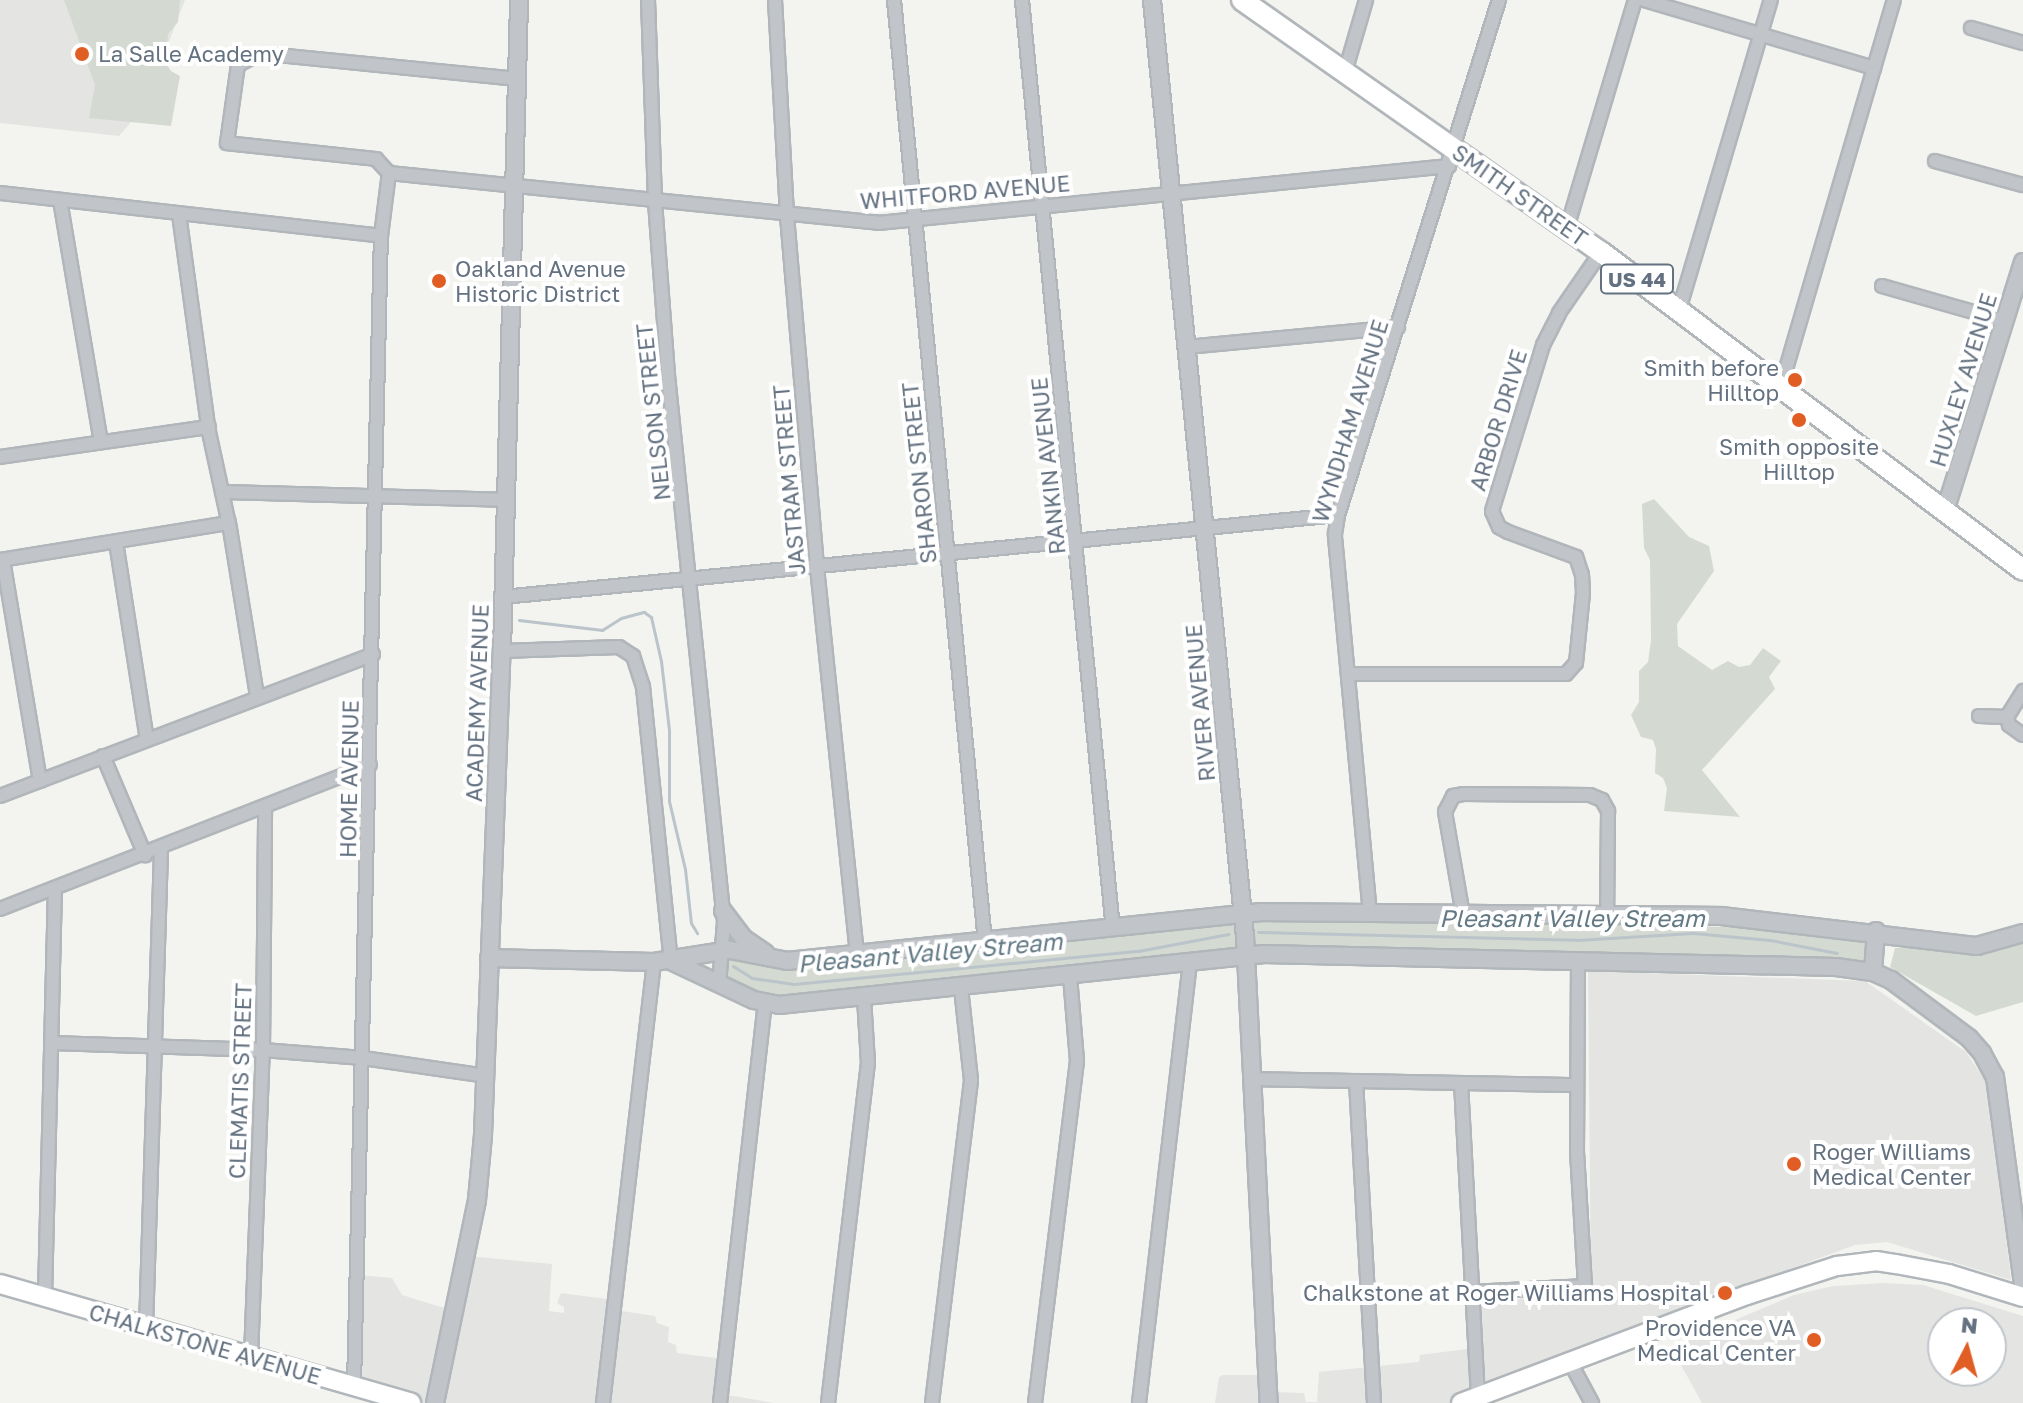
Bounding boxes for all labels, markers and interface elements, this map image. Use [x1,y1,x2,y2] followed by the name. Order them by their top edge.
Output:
[98,41,284,67] place label: La Salle Academy
[73,45,91,63] marker: La Salle Academy
[1447,139,1593,251] street label: SMITH STREET
[859,170,1071,214] street label: WHITFORD AVENUE
[455,255,626,306] place label: Oakland Avenue Historic District
[1599,263,1675,295] road number: US 44
[430,272,448,290] marker: Oakland Avenue Historic District
[1924,290,2002,470] street label: HUXLEY AVENUE
[1307,316,1393,526] street label: WYNDHAM AVENUE
[631,322,675,502] street label: NELSON STREET
[1464,346,1532,494] street label: ARBOR DRIVE
[1644,354,1779,406] place label: Smith before Hilltop
[1786,371,1804,389] marker: Smith before Hilltop
[1026,376,1070,556] street label: RANKIN AVENUE
[896,381,942,565] street label: SHARON STREET
[768,384,810,576] street label: JASTRAM STREET
[1790,411,1808,429] marker: Smith opposite Hilltop
[1719,433,1879,484] place label: Smith opposite Hilltop
[460,604,494,802] street label: ACADEMY AVENUE
[1180,623,1220,783] street label: RIVER AVENUE
[334,700,364,858] street label: HOME AVENUE
[1439,904,1705,932] water label: Pleasant Valley Stream
[796,926,1064,978] water label: Pleasant Valley Stream
[223,983,257,1179] street label: CLEMATIS STREET
[1812,1138,1971,1190] place label: Roger Williams Medical Center
[1783,1153,1805,1175] marker: Roger Williams Medical Center
[1303,1280,1709,1306] place label: Chalkstone at Roger Williams Hospital
[1716,1284,1734,1302] marker: Chalkstone at Roger Williams Hospital
[86,1298,324,1390] street label: CHALKSTONE AVENUE
[1927,1307,2007,1387] north arrow
[1960,1310,1979,1339] text: N
[1637,1314,1796,1366] place label: Providence VA Medical Center
[1803,1329,1825,1351] marker: Providence VA Medical Center

